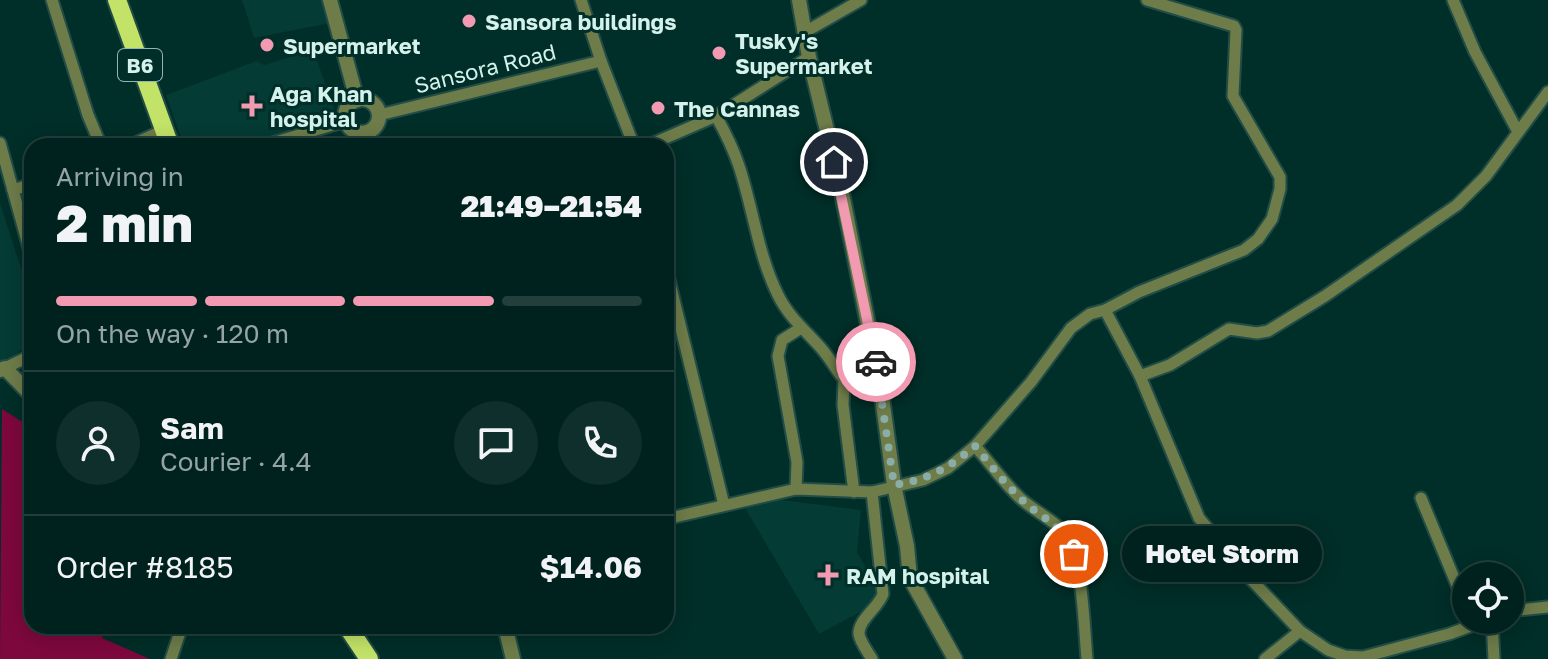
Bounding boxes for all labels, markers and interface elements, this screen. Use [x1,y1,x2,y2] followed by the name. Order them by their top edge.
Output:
[485,8,676,35] place label: Sansora buildings
[460,12,478,30] marker: Sansora buildings
[735,27,873,79] place label: Tusky's Supermarket
[283,32,421,59] place label: Supermarket
[258,36,276,54] marker: Supermarket
[411,37,559,99] street label: Sansora Road
[710,44,728,62] marker: Tusky's Supermarket
[118,49,162,81] road number: B6
[270,80,373,132] place label: Aga Khan hospital
[241,95,263,117] marker: Aga Khan hospital
[674,95,800,122] place label: The Cannas
[649,99,667,117] marker: The Cannas
[800,128,868,196] pin
[812,140,856,184] icon: home
[56,161,184,192] text: Arriving in
[461,188,642,224] text: 21:49–21:54
[56,191,193,253] text: 2 min
[56,318,289,349] text: On the way · 120 m
[836,322,916,402] courier
[854,340,898,384] icon: car
[56,401,140,485] button: person
[454,401,538,485] button: chat
[558,401,642,485] button: phone
[160,410,224,446] text: Sam
[160,446,312,477] text: Courier · 4.4
[1040,520,1108,588] pin
[1122,526,1322,582] callout: Hotel Storm
[1052,532,1096,576] icon: bag
[1145,538,1299,569] text: Hotel Storm
[56,549,234,585] text: Order #8185
[540,549,642,585] text: $14.06
[846,562,989,589] place label: RAM hospital
[1452,562,1524,634] map controls
[1452,562,1524,634] button: locate
[817,564,839,586] marker: RAM hospital

